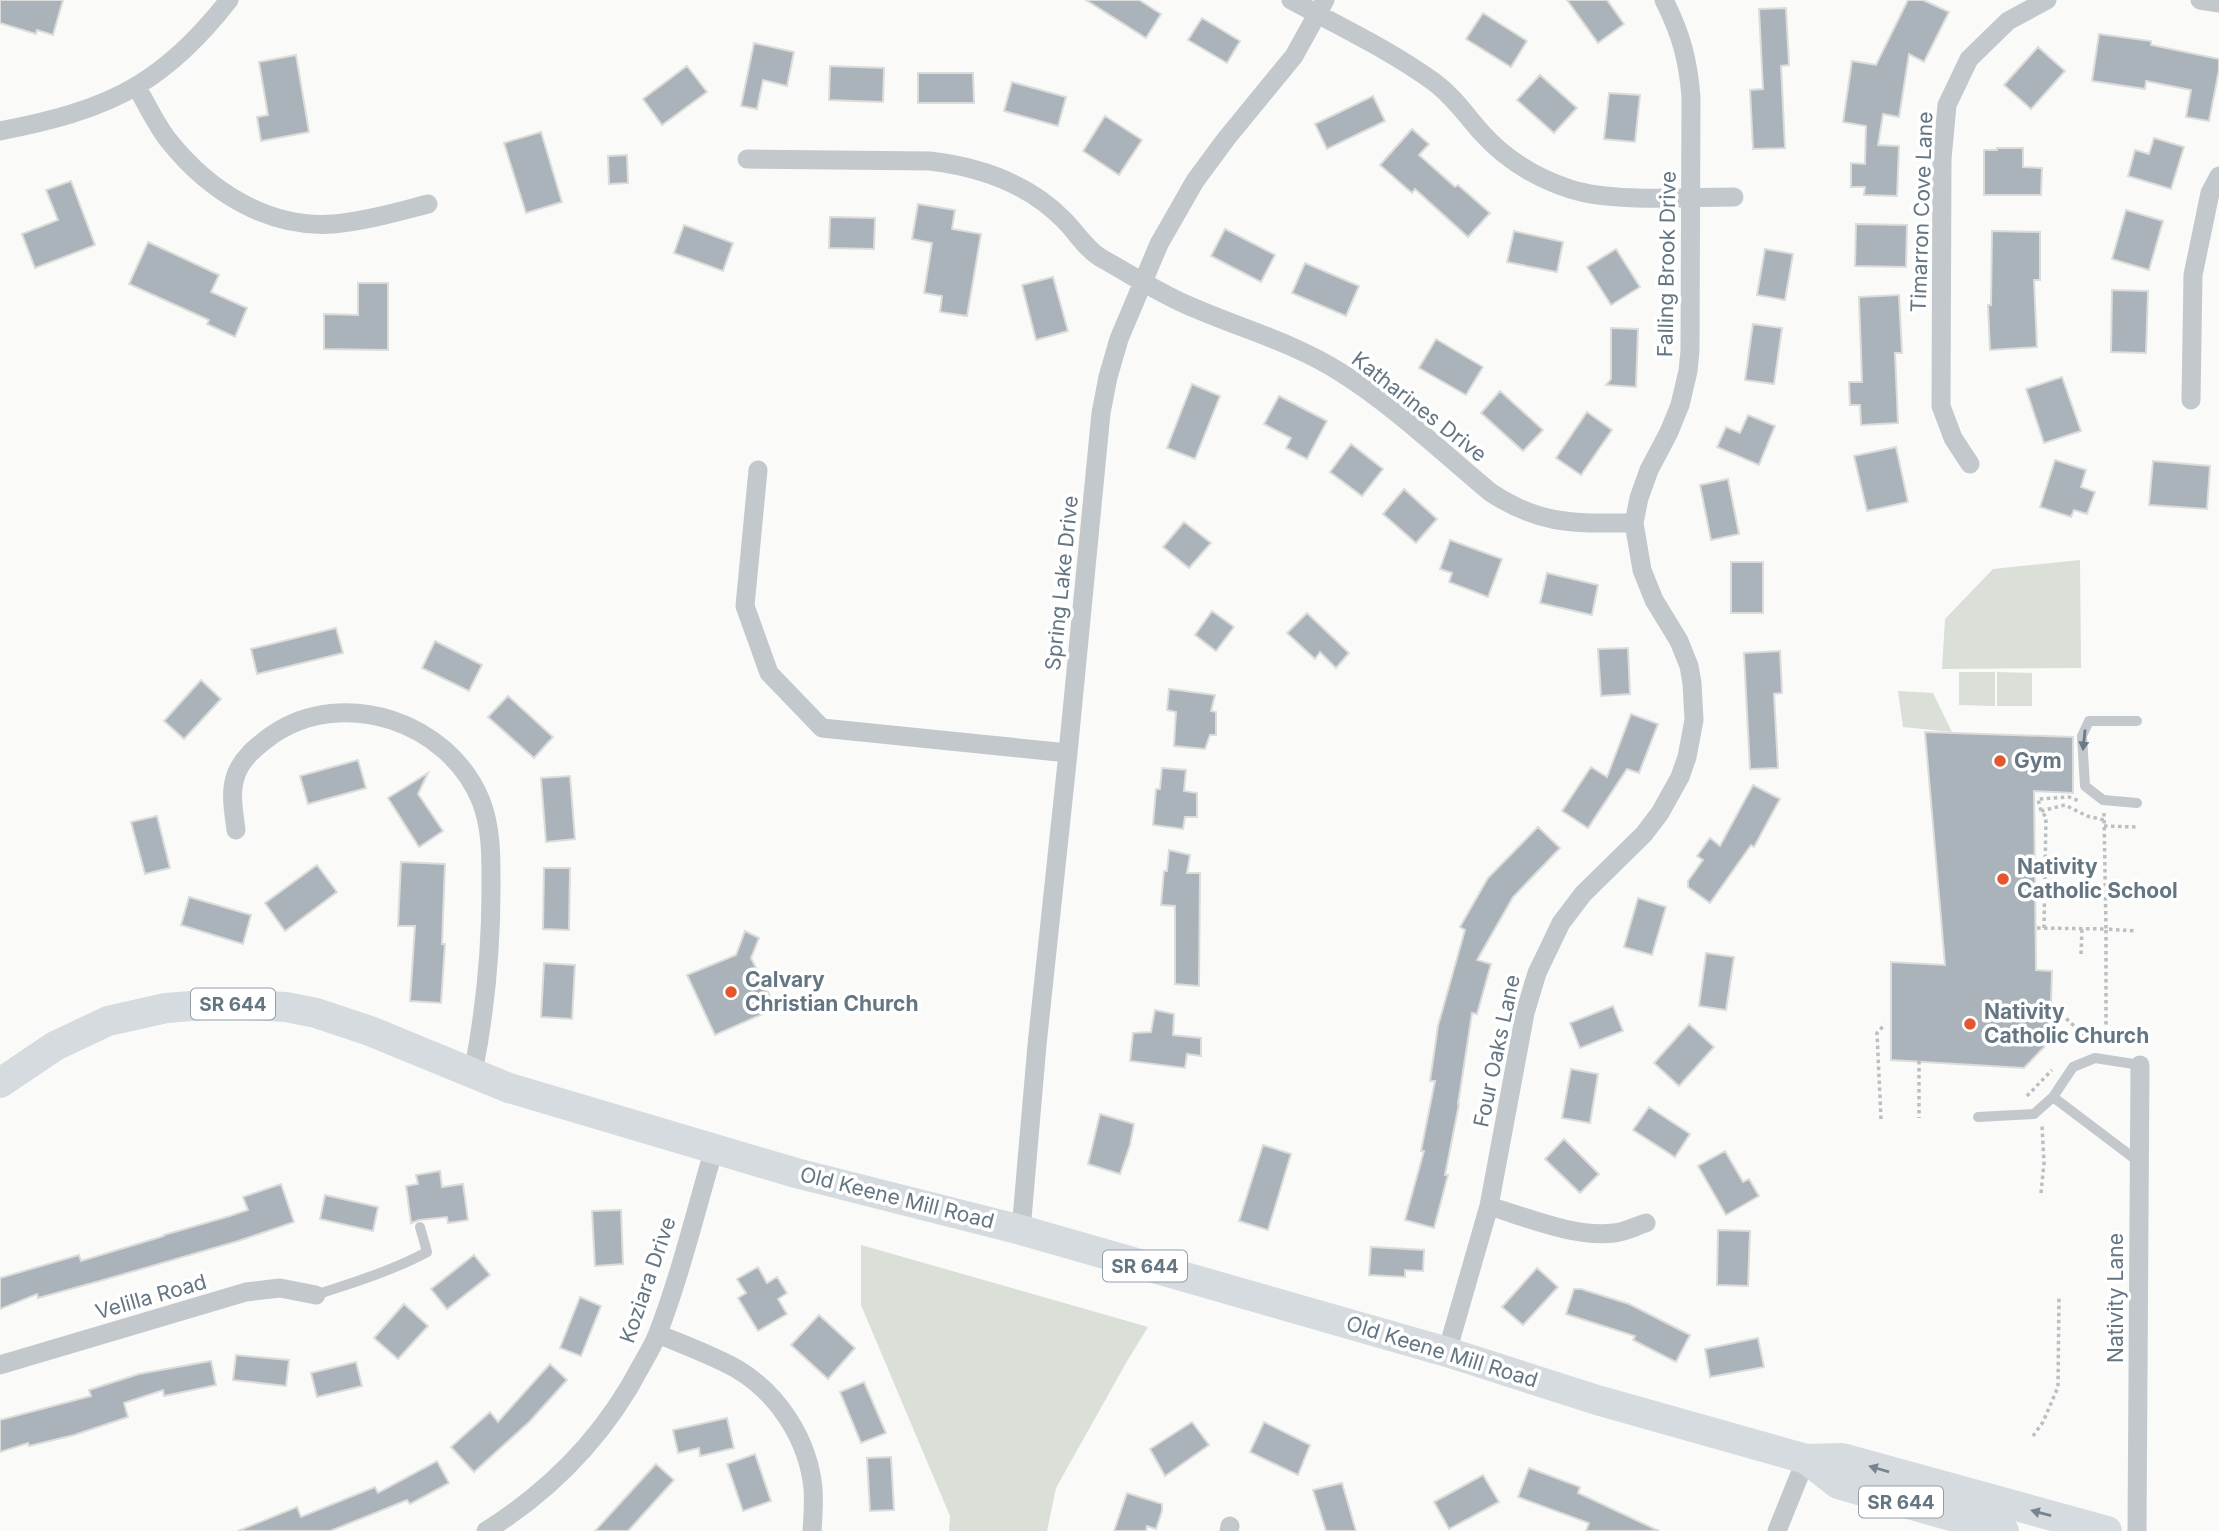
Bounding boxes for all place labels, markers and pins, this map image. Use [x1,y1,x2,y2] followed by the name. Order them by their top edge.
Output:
[2014,748,2062,773] place label: Gym
[1992,753,2008,769] marker: Gym
[2017,854,2178,903] place label: Nativity Catholic School
[1995,871,2011,887] marker: Nativity Catholic School
[745,967,919,1016] place label: Calvary Christian Church
[723,984,739,1000] marker: Calvary Christian Church
[1984,999,2149,1048] place label: Nativity Catholic Church
[1962,1016,1978,1032] marker: Nativity Catholic Church

